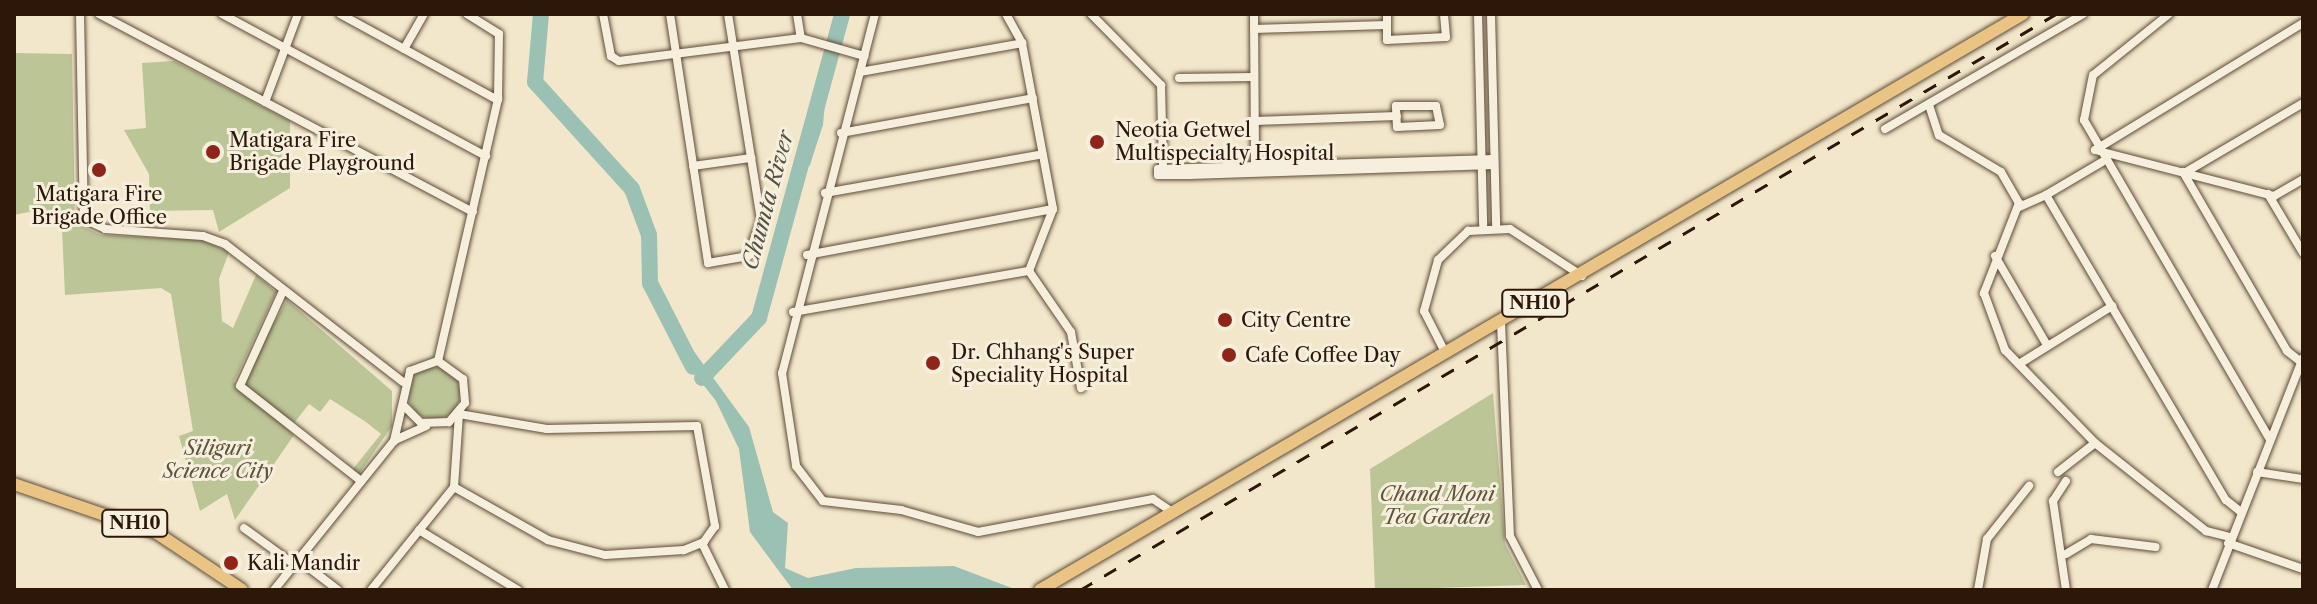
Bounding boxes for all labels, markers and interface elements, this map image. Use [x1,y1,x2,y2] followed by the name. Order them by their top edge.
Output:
[1115,118,1335,165] place label: Neotia Getwel Multispecialty Hospital
[229,128,415,175] place label: Matigara Fire Brigade Playground
[737,128,799,272] water label: Chumta River
[1086,131,1108,153] marker: Neotia Getwel Multispecialty Hospital
[204,143,222,161] marker: Matigara Fire Brigade Playground
[90,161,108,179] marker: Matigara Fire Brigade Office
[31,182,167,229] place label: Matigara Fire Brigade Office
[1501,289,1569,317] road number: NH10
[1241,308,1352,332] place label: City Centre
[1216,311,1234,329] marker: City Centre
[951,340,1134,387] place label: Dr. Chhang's Super Speciality Hospital
[1245,343,1401,367] place label: Cafe Coffee Day
[1220,346,1238,364] marker: Cafe Coffee Day
[922,352,944,374] marker: Dr. Chhang's Super Speciality Hospital
[163,436,273,483] park label: Siliguri Science City
[1379,483,1495,530] park label: Chand Moni Tea Garden
[101,509,169,537] road number: NH10
[247,551,360,575] place label: Kali Mandir
[222,554,240,572] marker: Kali Mandir

